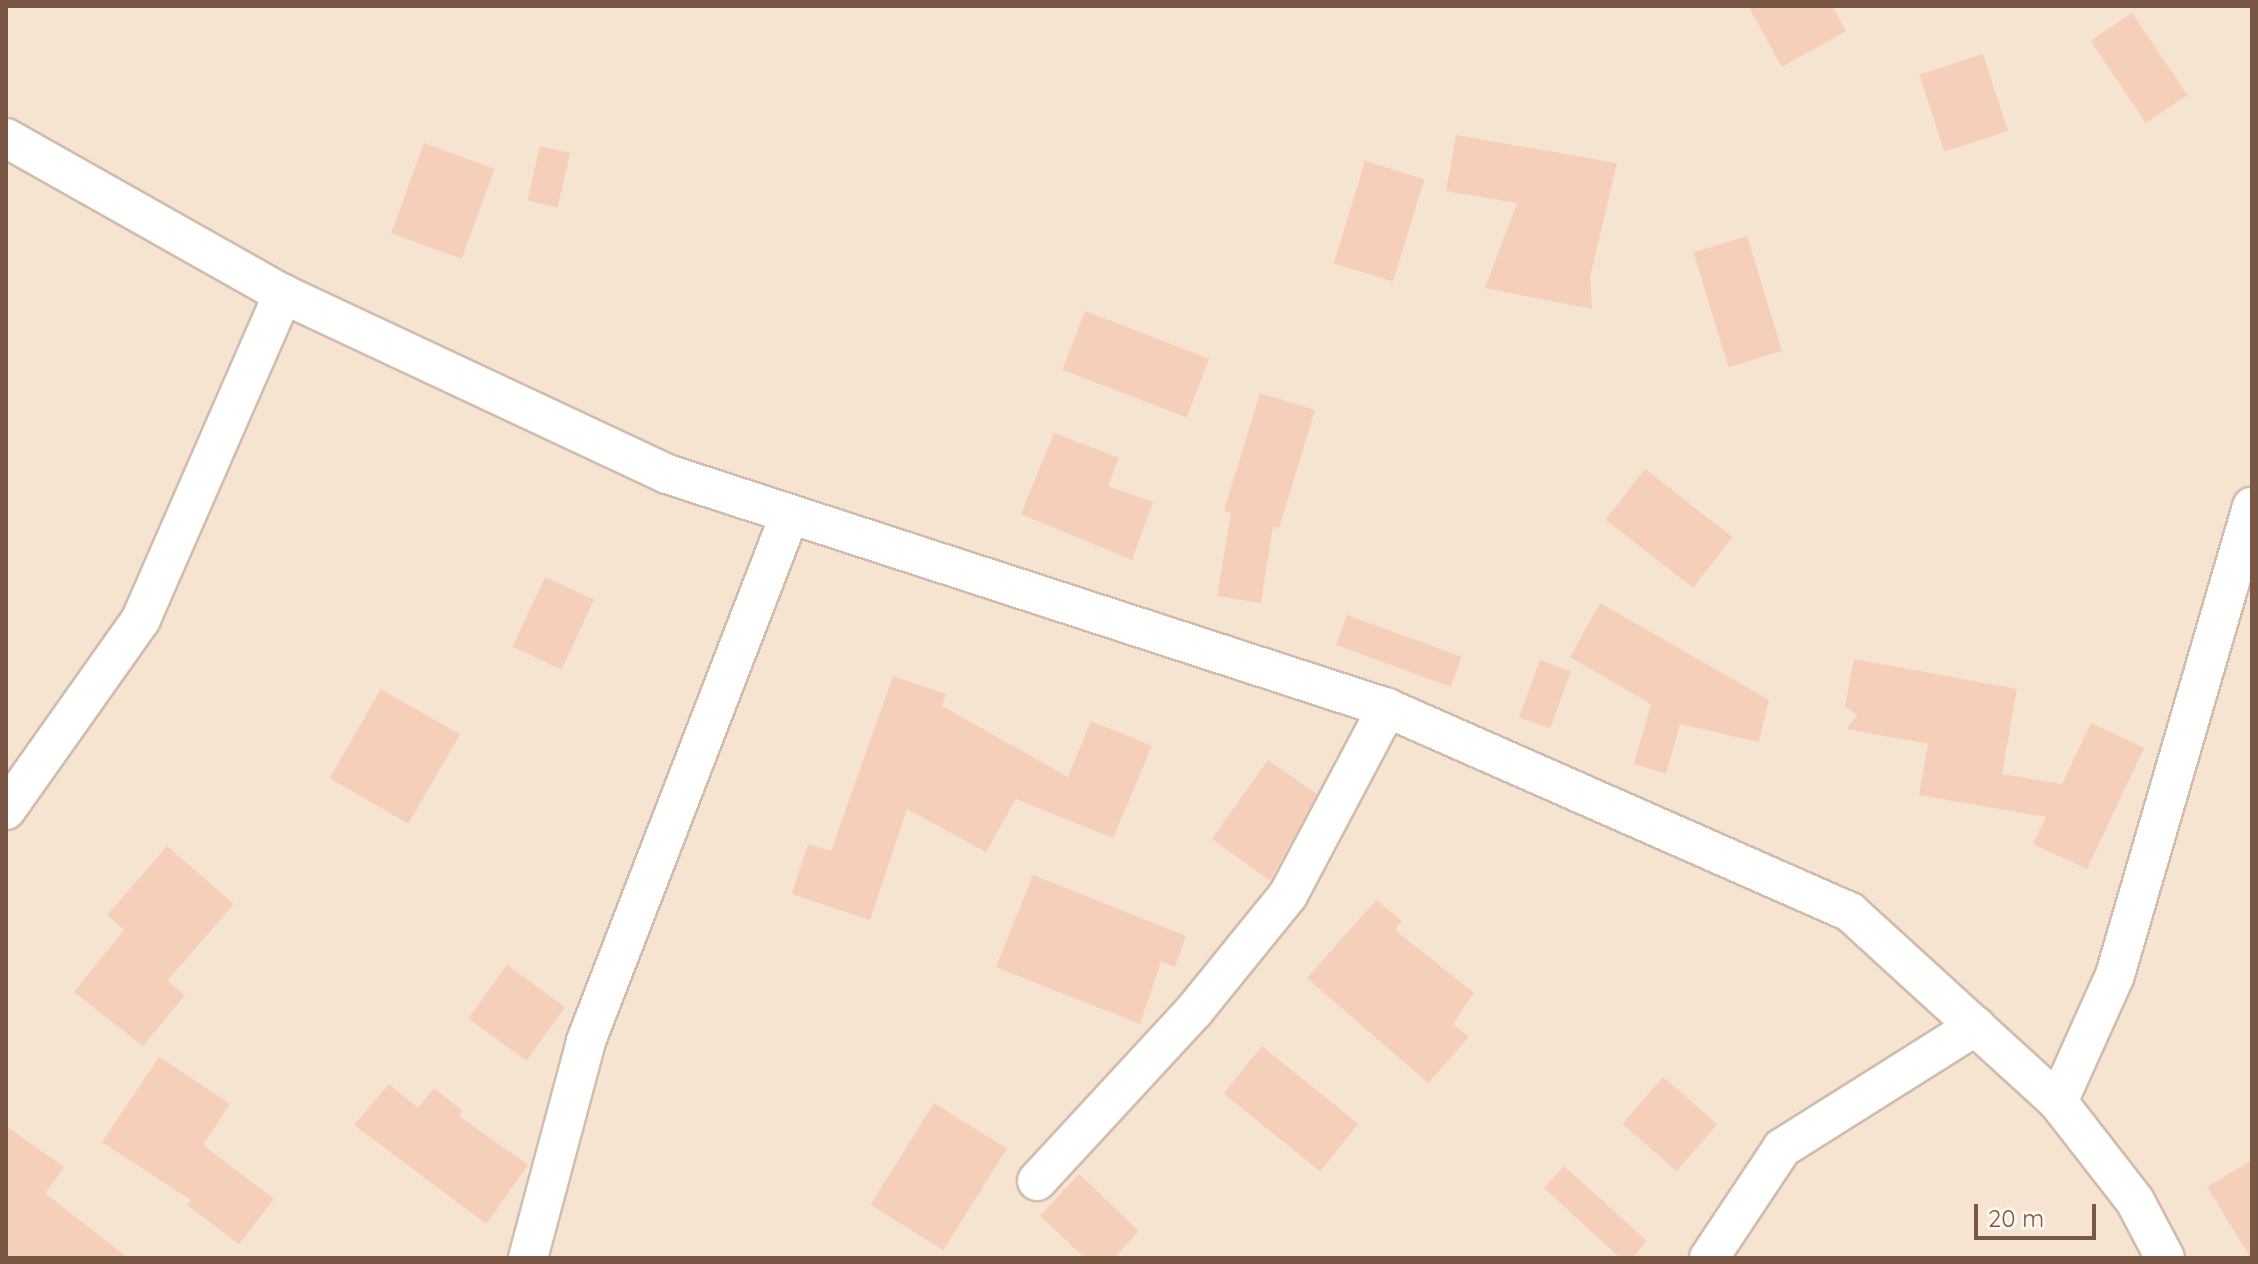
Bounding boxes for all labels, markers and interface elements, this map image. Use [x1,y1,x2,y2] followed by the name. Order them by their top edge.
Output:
[1978,1188,2100,1238] scale bar
[1988,1203,2044,1233] text: 20 m

